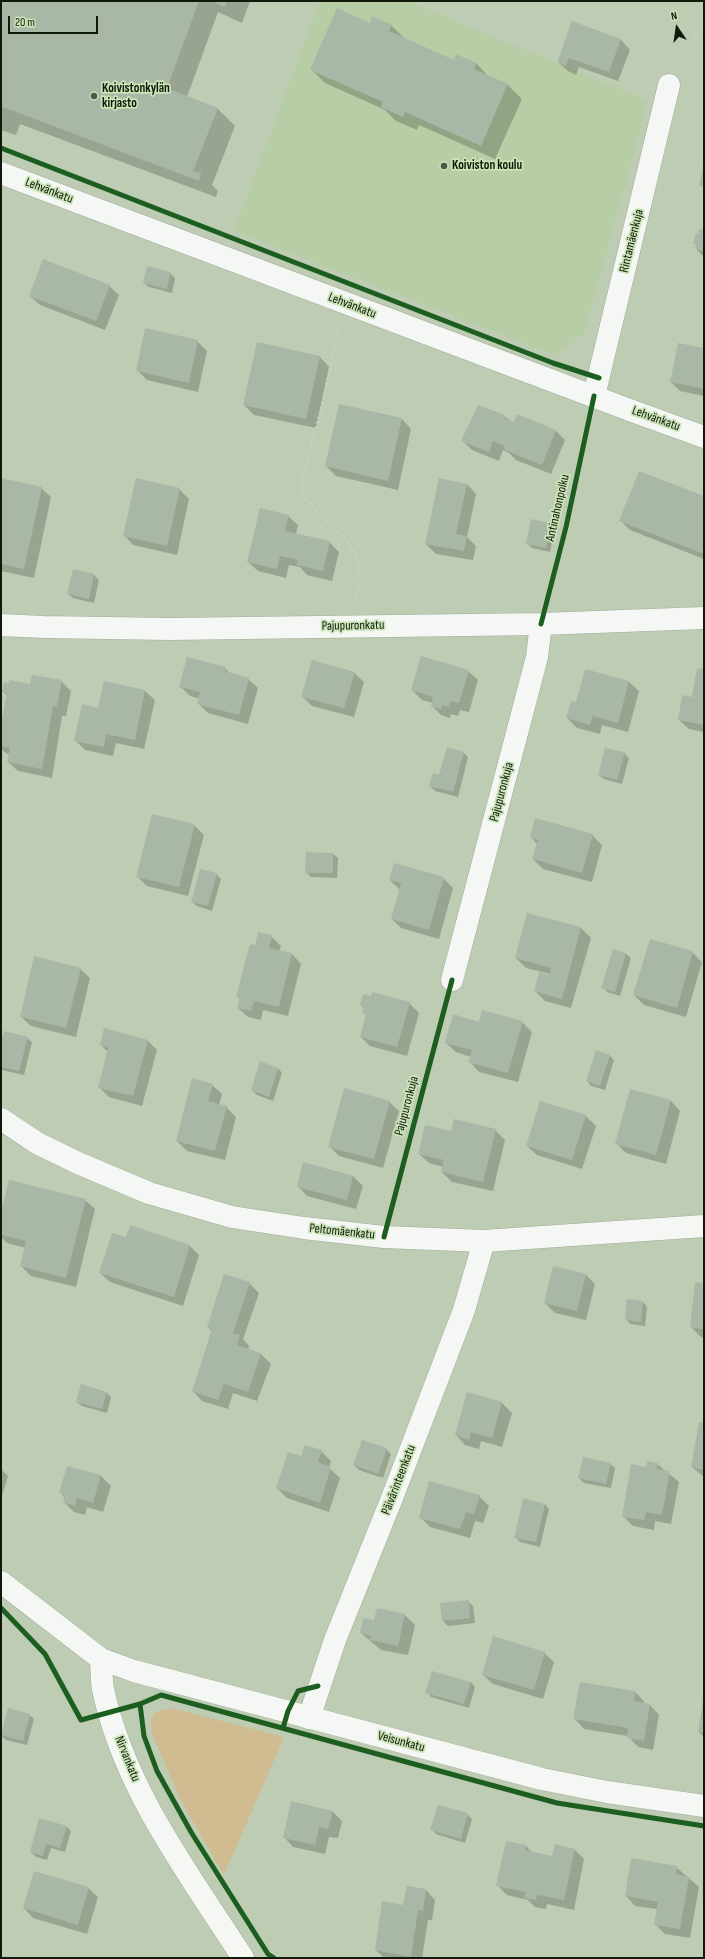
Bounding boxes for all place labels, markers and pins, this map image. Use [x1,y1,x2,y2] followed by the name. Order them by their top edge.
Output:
[102,81,170,112] place label: Koivistonkylän kirjasto
[89,91,99,101] marker: Koivistonkylän kirjasto
[452,158,522,174] place label: Koiviston koulu
[439,161,449,171] marker: Koiviston koulu

